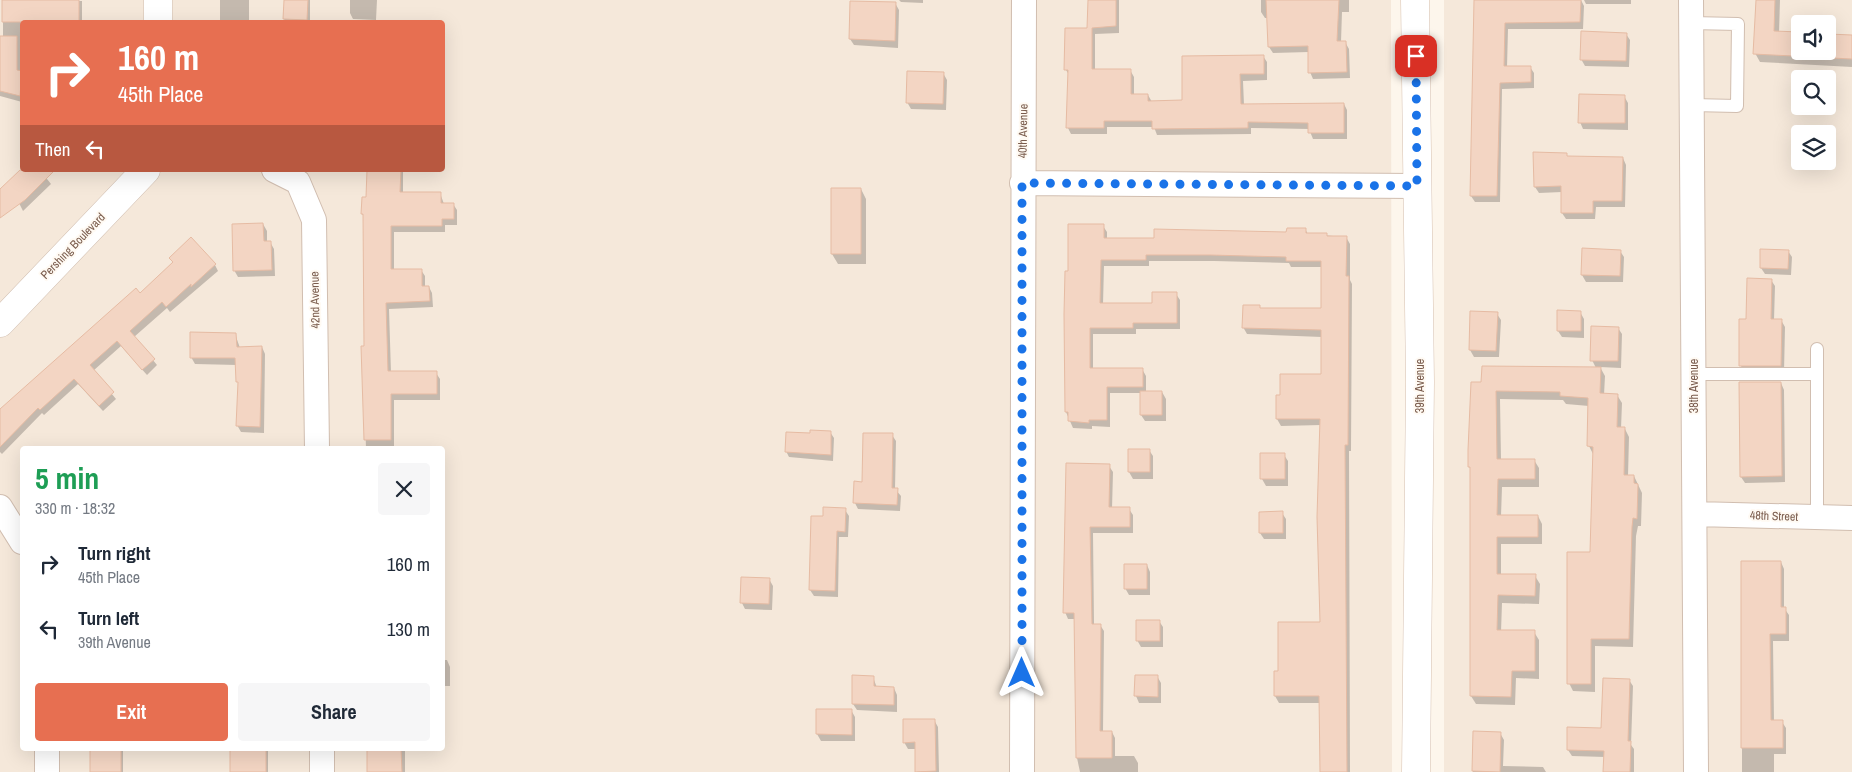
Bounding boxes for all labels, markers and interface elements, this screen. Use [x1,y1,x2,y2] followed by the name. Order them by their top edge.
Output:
[1791,15,1836,170] map controls
[1791,15,1836,60] button: sound
[118,34,199,81] text: 160 m
[1395,35,1437,77] pin
[35,40,100,105] icon: right
[1402,42,1430,70] icon: arrive
[1791,70,1836,115] button: search
[118,79,203,109] text: 45th Place
[1015,104,1031,158] street label: 40th Avenue
[1791,125,1836,170] button: layers
[81,135,109,163] icon: left
[35,136,71,162] text: Then
[37,209,109,283] street label: Pershing Boulevard
[307,271,323,329] street label: 42nd Avenue
[1412,359,1428,413] street label: 39th Avenue
[1686,359,1702,413] street label: 38th Avenue
[35,458,99,498] text: 5 min
[378,463,430,515] button: close
[35,497,115,519] text: 330 m · 18:32
[1750,507,1799,525] street label: 48th Street
[78,540,150,566] text: Turn right
[35,550,63,578] icon: right
[387,551,430,577] text: 160 m
[78,566,140,588] text: 45th Place
[78,605,139,631] text: Turn left
[35,615,63,643] icon: left
[387,616,430,642] text: 130 m
[78,631,151,653] text: 39th Avenue
[995,646,1047,698] position arrow
[35,683,228,741] button: Exit
[238,683,430,741] button: Share

